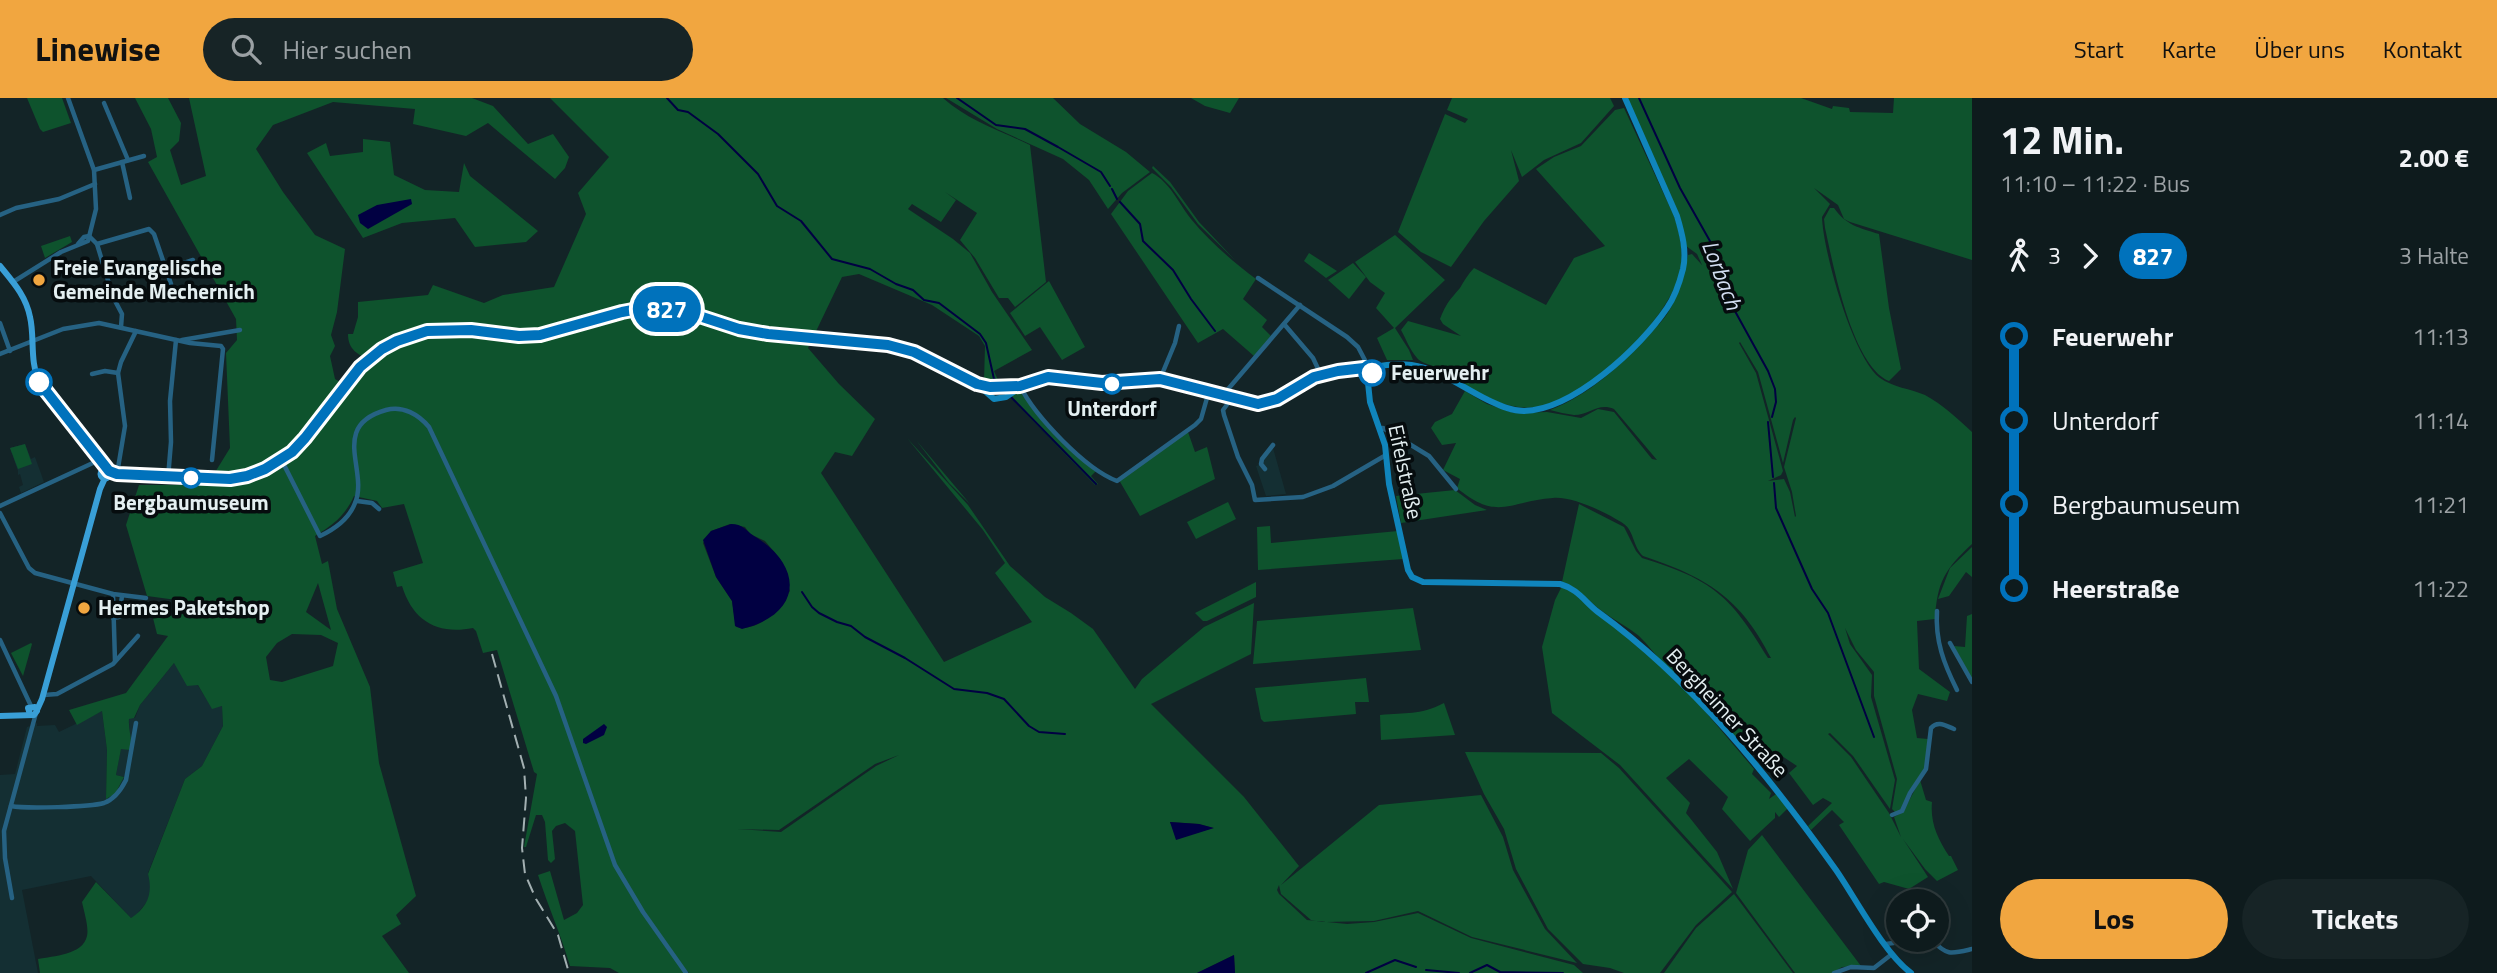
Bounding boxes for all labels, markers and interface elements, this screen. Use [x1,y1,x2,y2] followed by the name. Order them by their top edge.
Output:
[203,18,693,81] search box
[35,24,161,74] text: Linewise
[227,30,265,68] icon: search
[283,30,412,69] text: Hier suchen
[2074,31,2124,67] text: Start
[2162,31,2216,67] text: Karte
[2254,31,2345,67] text: Über uns
[2383,31,2462,67] text: Kontakt
[2000,111,2124,169] text: 12 Min.
[2398,138,2469,177] text: 2.00 €
[2000,166,2190,201] text: 11:10 – 11:22 · Bus
[1693,235,1752,315] water label: Lorbach
[2000,237,2038,275] icon: walk
[2071,237,2109,275] icon: forward
[2048,238,2061,273] text: 3
[2133,238,2173,274] text: 827
[2399,238,2469,273] text: 3 Halte
[53,251,255,307] place label: Freie Evangelische Gemeinde Mechernich
[31,272,47,288] marker: Freie Evangelische Gemeinde Mechernich
[627,286,707,332] line badge: 827
[647,291,687,327] text: 827
[2052,317,2173,356] text: Feuerwehr
[2412,319,2469,354] text: 11:13
[1391,356,1489,388] place label: Feuerwehr
[1359,360,1385,386] marker: Feuerwehr
[26,369,52,395] unlabelled marker
[1102,374,1122,394] marker: Unterdorf
[1067,392,1157,424] place label: Unterdorf
[2052,401,2159,440] text: Unterdorf
[2412,403,2469,438] text: 11:14
[1380,422,1432,522] street label: Eifelstraße
[181,468,201,488] marker: Bergbaumuseum
[2052,485,2240,524] text: Bergbaumuseum
[113,486,269,518] place label: Bergbaumuseum
[2412,487,2469,522] text: 11:21
[2052,569,2179,608] text: Heerstraße
[2412,571,2469,606] text: 11:22
[98,591,270,623] place label: Hermes Paketshop
[76,600,92,616] marker: Hermes Paketshop
[1659,640,1796,784] street label: Bergheimer Straße
[2000,879,2228,959] button: Los
[2242,879,2469,959] button: Tickets
[1886,889,1949,952] map controls
[1886,889,1949,952] button: locate

